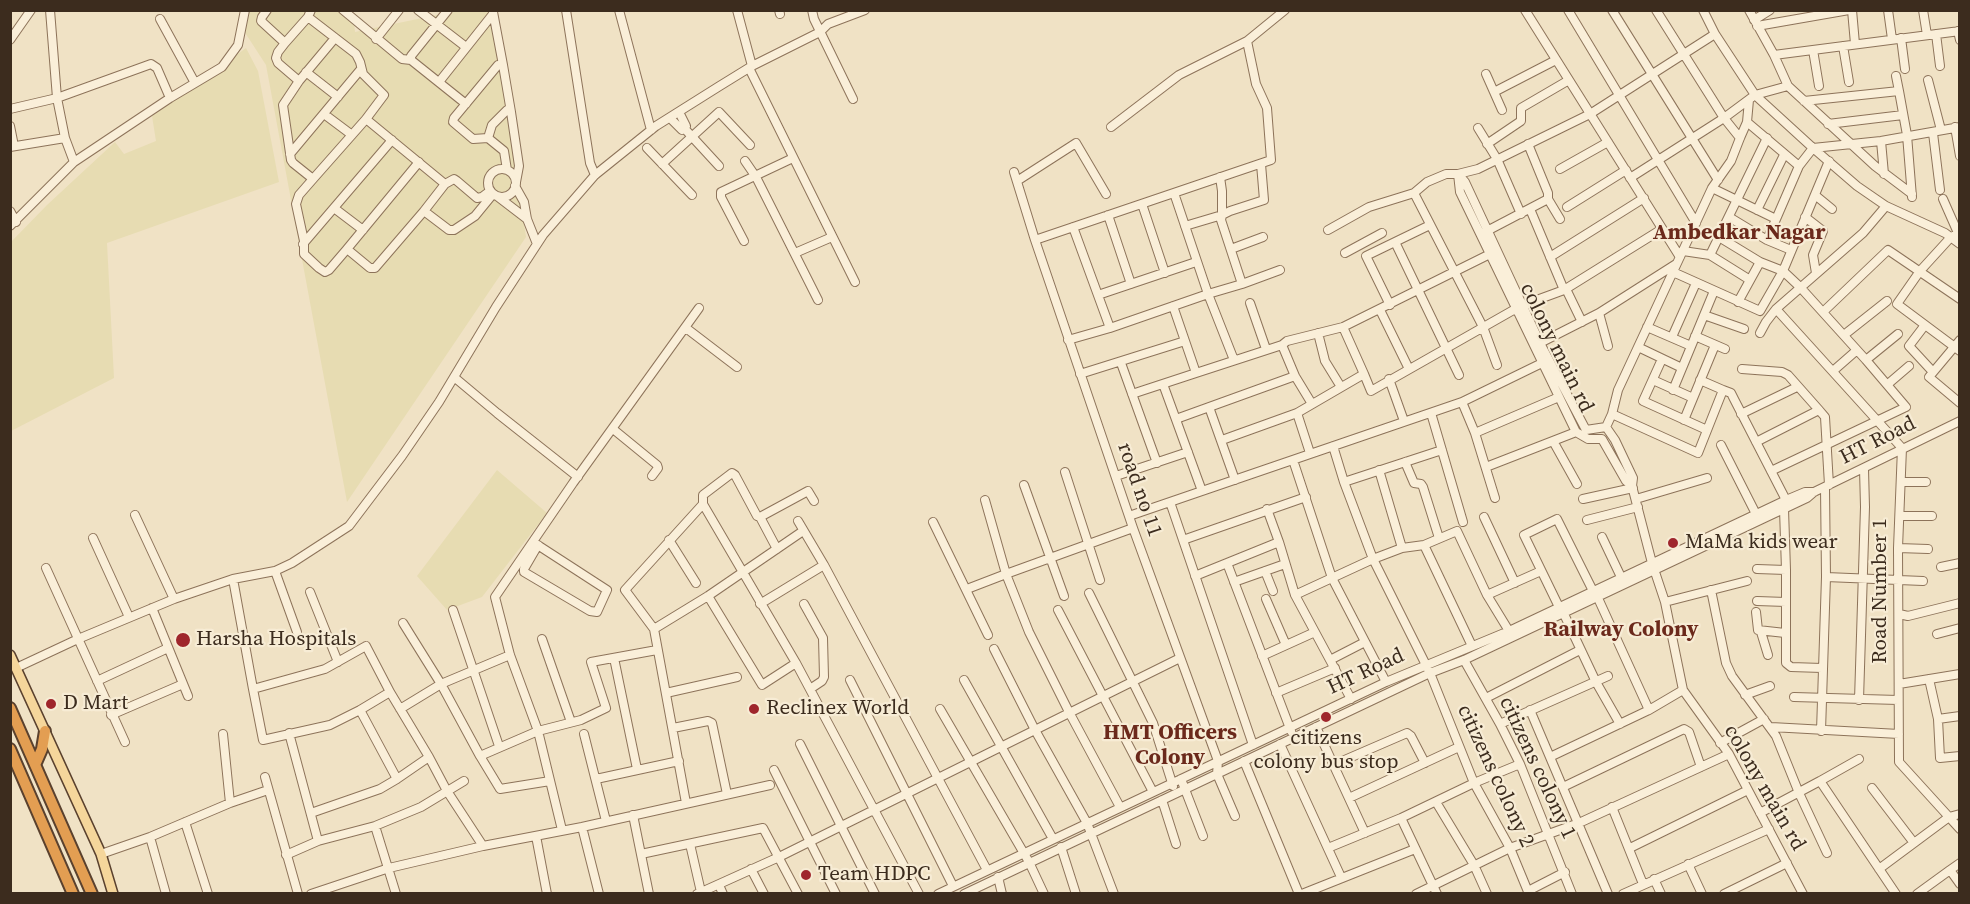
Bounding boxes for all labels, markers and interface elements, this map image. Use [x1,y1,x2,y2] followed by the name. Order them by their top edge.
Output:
[1653,220,1825,246] district label: Ambedkar Nagar
[1514,279,1598,417] street label: colony main rd
[1836,411,1920,471] street label: HT Road
[1111,440,1167,540] street label: road no 11
[1868,518,1894,664] street label: Road Number 1
[1685,530,1838,556] place label: MaMa kids wear
[1666,536,1680,550] marker: MaMa kids wear
[1543,617,1699,643] district label: Railway Colony
[196,627,356,653] place label: Harsha Hospitals
[174,631,192,649] marker: Harsha Hospitals
[1324,643,1408,701] street label: HT Road
[63,691,128,717] place label: D Mart
[1493,693,1581,843] street label: citizens colony 1
[766,696,909,722] place label: Reclinex World
[44,697,58,711] marker: D Mart
[1451,701,1539,851] street label: citizens colony 2
[747,702,761,716] marker: Reclinex World
[1319,710,1333,724] marker: citizens colony bus stop
[1103,720,1237,772] district label: HMT Officers Colony
[1718,721,1810,855] street label: colony main rd
[1254,726,1398,776] place label: citizens colony bus stop
[818,862,931,888] place label: Team HDPC
[799,868,813,882] marker: Team HDPC

